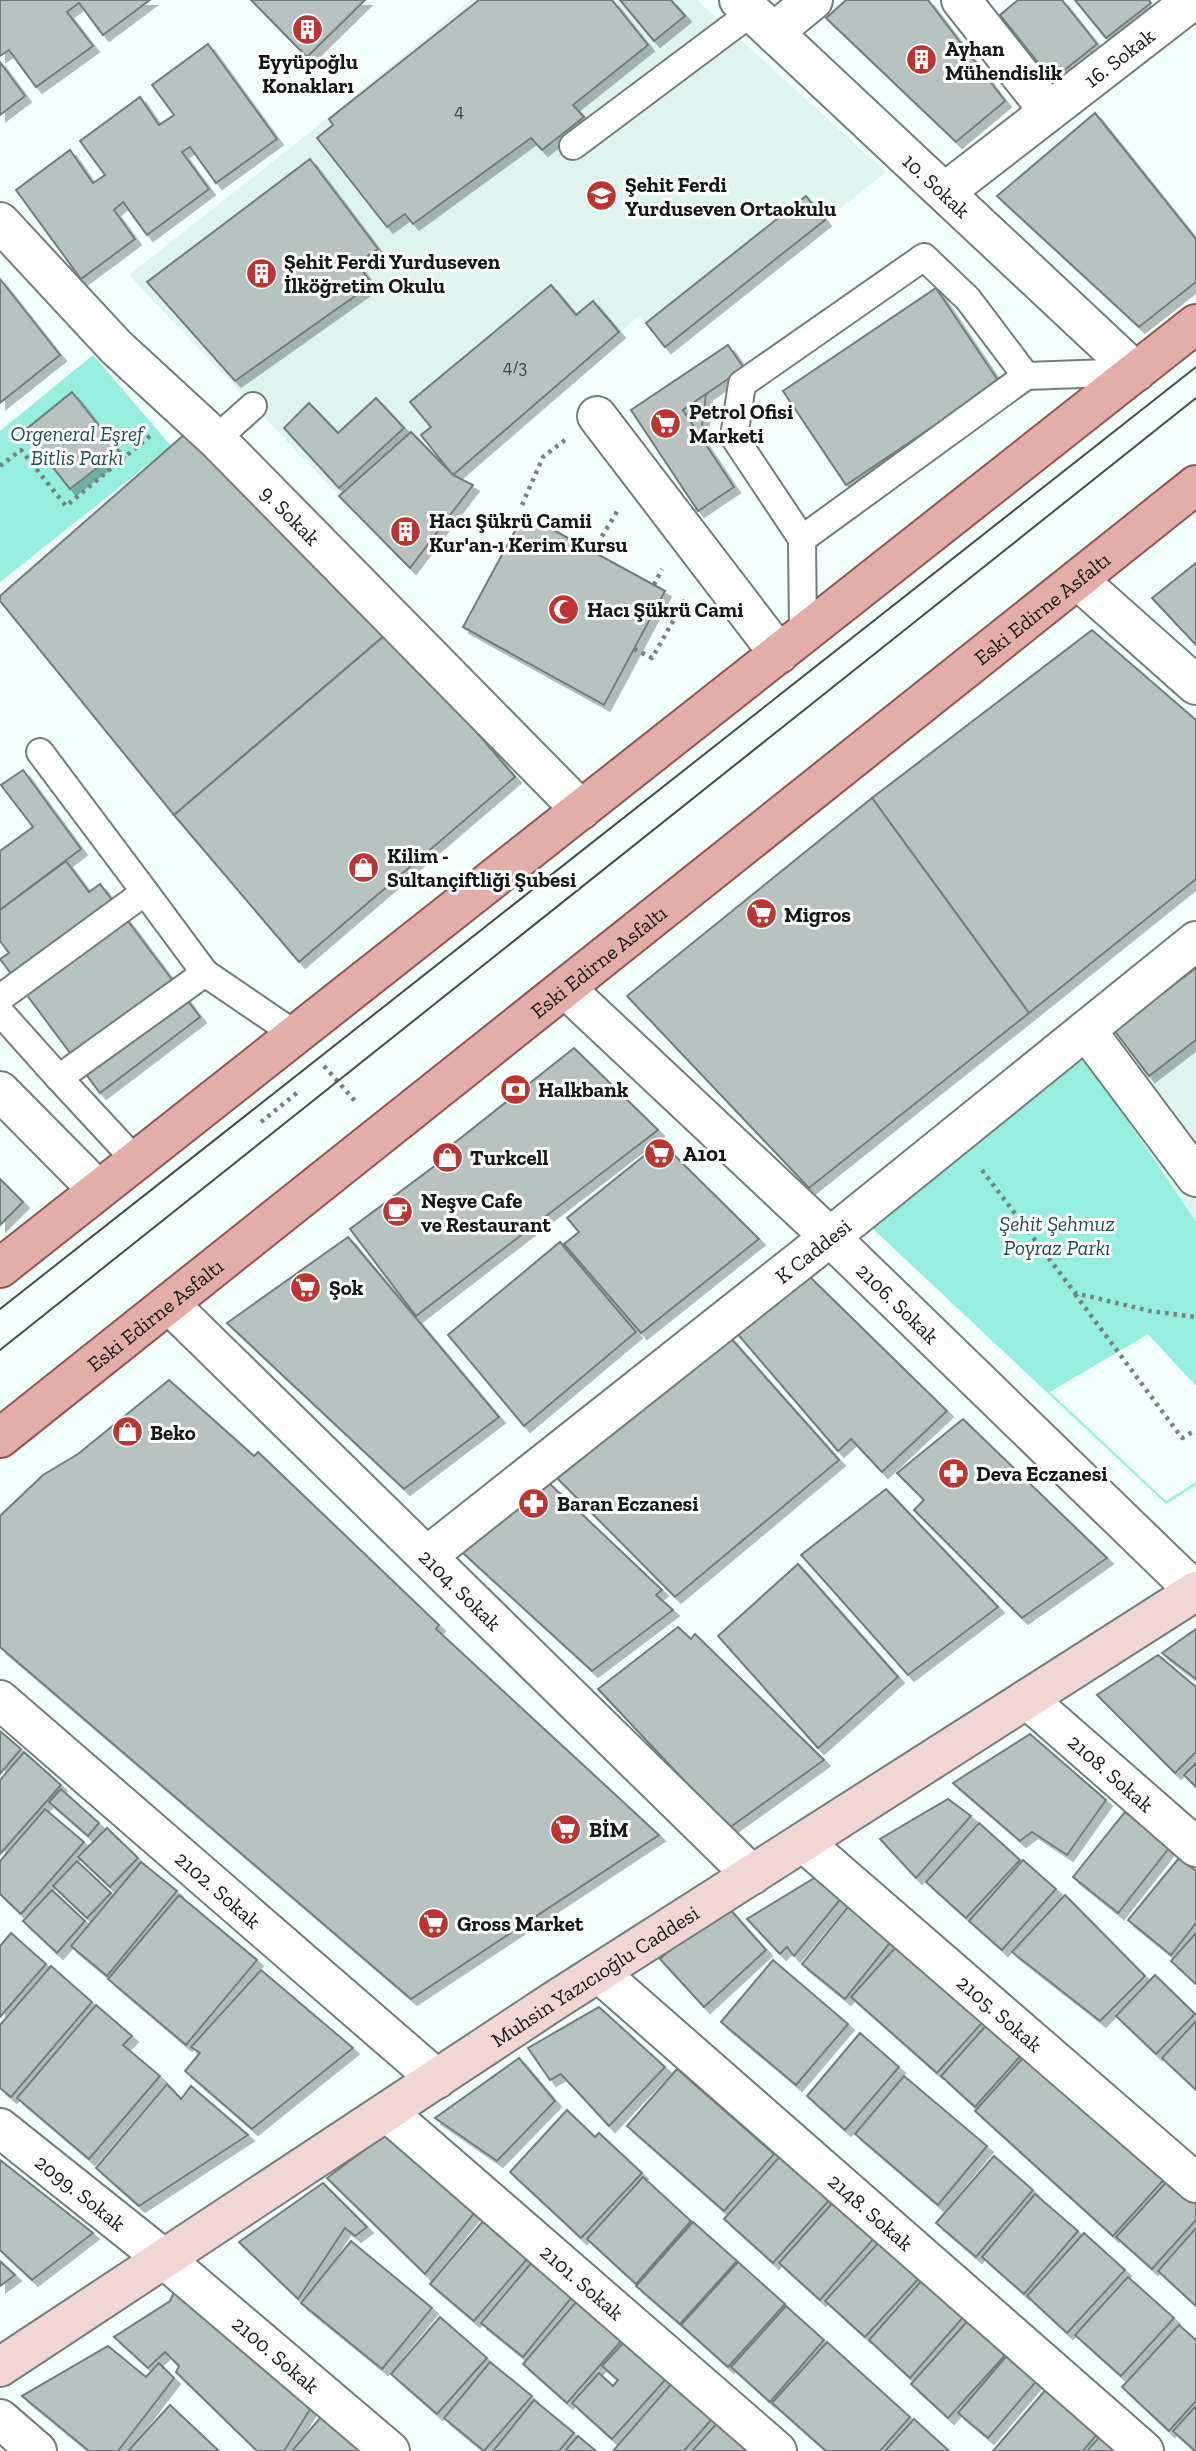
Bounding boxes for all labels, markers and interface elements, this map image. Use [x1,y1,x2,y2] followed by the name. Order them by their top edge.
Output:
[291,12,325,46] building icon: Eyyüpoğlu Konakları
[1079,22,1159,92] street label: 16. Sokak
[945,36,1063,85] place label: Ayhan Mühendislik
[905,43,939,77] building icon: Ayhan Mühendislik
[258,49,358,98] place label: Eyyüpoğlu Konakları
[454,100,464,122] house number: 4
[898,148,976,223] street label: 10. Sokak
[625,172,836,221] place label: Şehit Ferdi Yurduseven Ortaokulu
[585,179,619,213] school or university icon: Şehit Ferdi Yurduseven Ortaokulu
[284,249,501,298] place label: Şehit Ferdi Yurduseven İlköğretim Okulu
[244,256,278,290] building icon: Şehit Ferdi Yurduseven İlköğretim Okulu
[503,356,527,378] house number: 4/3
[689,399,793,448] place label: Petrol Ofisi Marketi
[649,406,683,440] supermarket icon: Petrol Ofisi Marketi
[10,421,146,470] park label: Orgeneral Eşref Bitlis Parkı
[256,480,326,550] street label: 9. Sokak
[429,508,628,557] place label: Hacı Şükrü Camii Kur'an-ı Kerim Kursu
[389,515,423,549] building icon: Hacı Şükrü Camii Kur'an-ı Kerim Kursu
[969,546,1115,670] street label: Eski Edirne Asfaltı
[547,592,581,626] mosque icon: Hacı Şükrü Cami
[587,597,743,622] place label: Hacı Şükrü Cami
[387,843,576,892] place label: Kilim - Sultançiftliği Şubesi
[347,850,381,884] shop icon: Kilim - Sultançiftliği Şubesi
[744,897,778,931] supermarket icon: Migros
[525,899,671,1023] street label: Eski Edirne Asfaltı
[784,902,851,927] place label: Migros
[498,1072,532,1106] bank icon: Halkbank
[538,1077,629,1102] place label: Halkbank
[643,1136,677,1170] supermarket icon: A101
[430,1140,464,1174] shop icon: Turkcell
[683,1141,727,1166] place label: A101
[470,1145,549,1170] place label: Turkcell
[421,1188,551,1237] place label: Neşve Cafe ve Restaurant
[381,1195,415,1229] cafe icon: Neşve Cafe ve Restaurant
[999,1211,1115,1260] park label: Şehit Şehmuz Poyraz Parkı
[770,1213,856,1288] street label: K Caddesi
[82,1253,228,1376] street label: Eski Edirne Asfaltı
[852,1257,945,1349] street label: 2106. Sokak
[289,1270,323,1304] supermarket icon: Şok
[329,1275,364,1300] place label: Şok
[110,1415,144,1449] shop icon: Beko
[150,1420,196,1445] place label: Beko
[936,1456,970,1490] pharmacy icon: Deva Eczanesi
[976,1461,1108,1486] place label: Deva Eczanesi
[517,1486,551,1520] pharmacy icon: Baran Eczanesi
[557,1491,698,1516] place label: Baran Eczanesi
[414,1544,507,1635] street label: 2104. Sokak
[1063,1729,1159,1817] street label: 2108. Sokak
[549,1812,583,1846] supermarket icon: BİM
[589,1817,628,1842] place label: BİM
[170,1845,266,1933] street label: 2102. Sokak
[486,1899,703,2052] street label: Muhsin Yazıcıoğlu Caddesi
[417,1906,451,1940] supermarket icon: Gross Market
[457,1911,584,1936] place label: Gross Market
[952,1969,1048,2057] street label: 2105. Sokak
[30,2149,131,2236] street label: 2099. Sokak
[824,2168,919,2256] street label: 2148. Sokak
[536,2239,629,2325] street label: 2101. Sokak
[228,2310,325,2398] street label: 2100. Sokak

